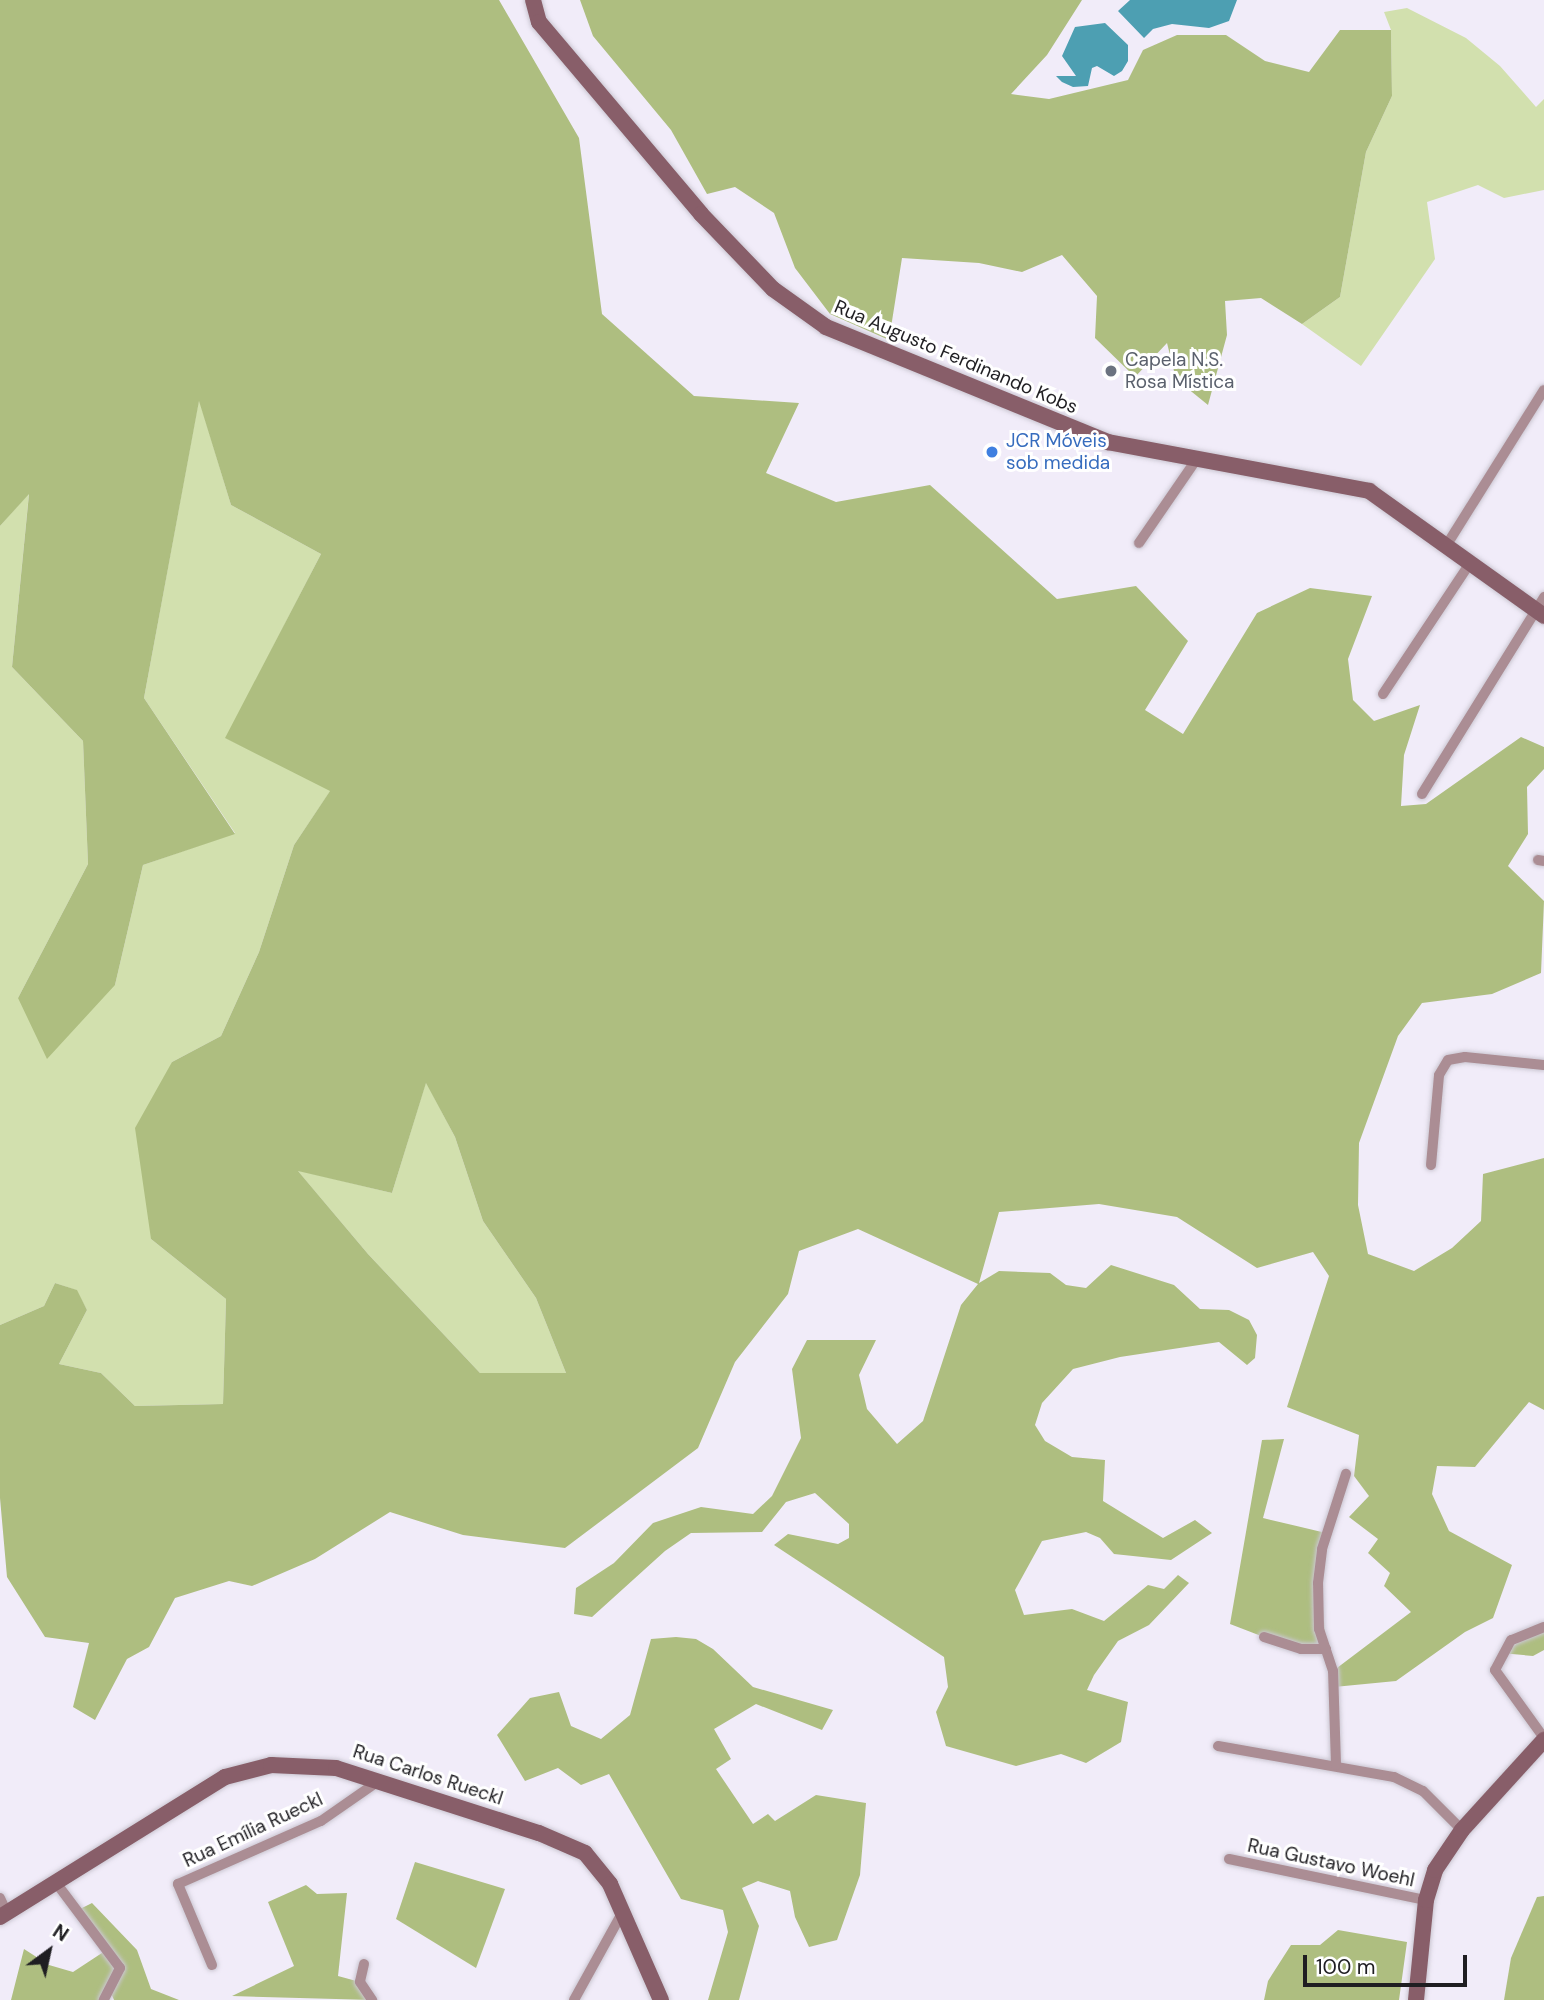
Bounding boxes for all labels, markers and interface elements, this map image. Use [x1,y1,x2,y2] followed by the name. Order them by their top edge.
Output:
[831,295,1081,419] street label: Rua Augusto Ferdinando Kobs
[1125,349,1234,393] place label: Capela N.S. Rosa Mística
[1103,363,1119,379] marker: Capela N.S. Rosa Mística
[1006,430,1110,474] place label: JCR Móveis sob medida
[984,444,1000,460] marker: JCR Móveis sob medida
[350,1740,506,1810] street label: Rua Carlos Rueckl
[180,1788,326,1872] street label: Rua Emília Rueckl
[1246,1834,1416,1892] street label: Rua Gustavo Woehl
[14,1916,84,1986] north arrow
[48,1919,73,1947] text: N
[1306,1940,1470,1984] scale bar
[1316,1953,1376,1981] text: 100 m

